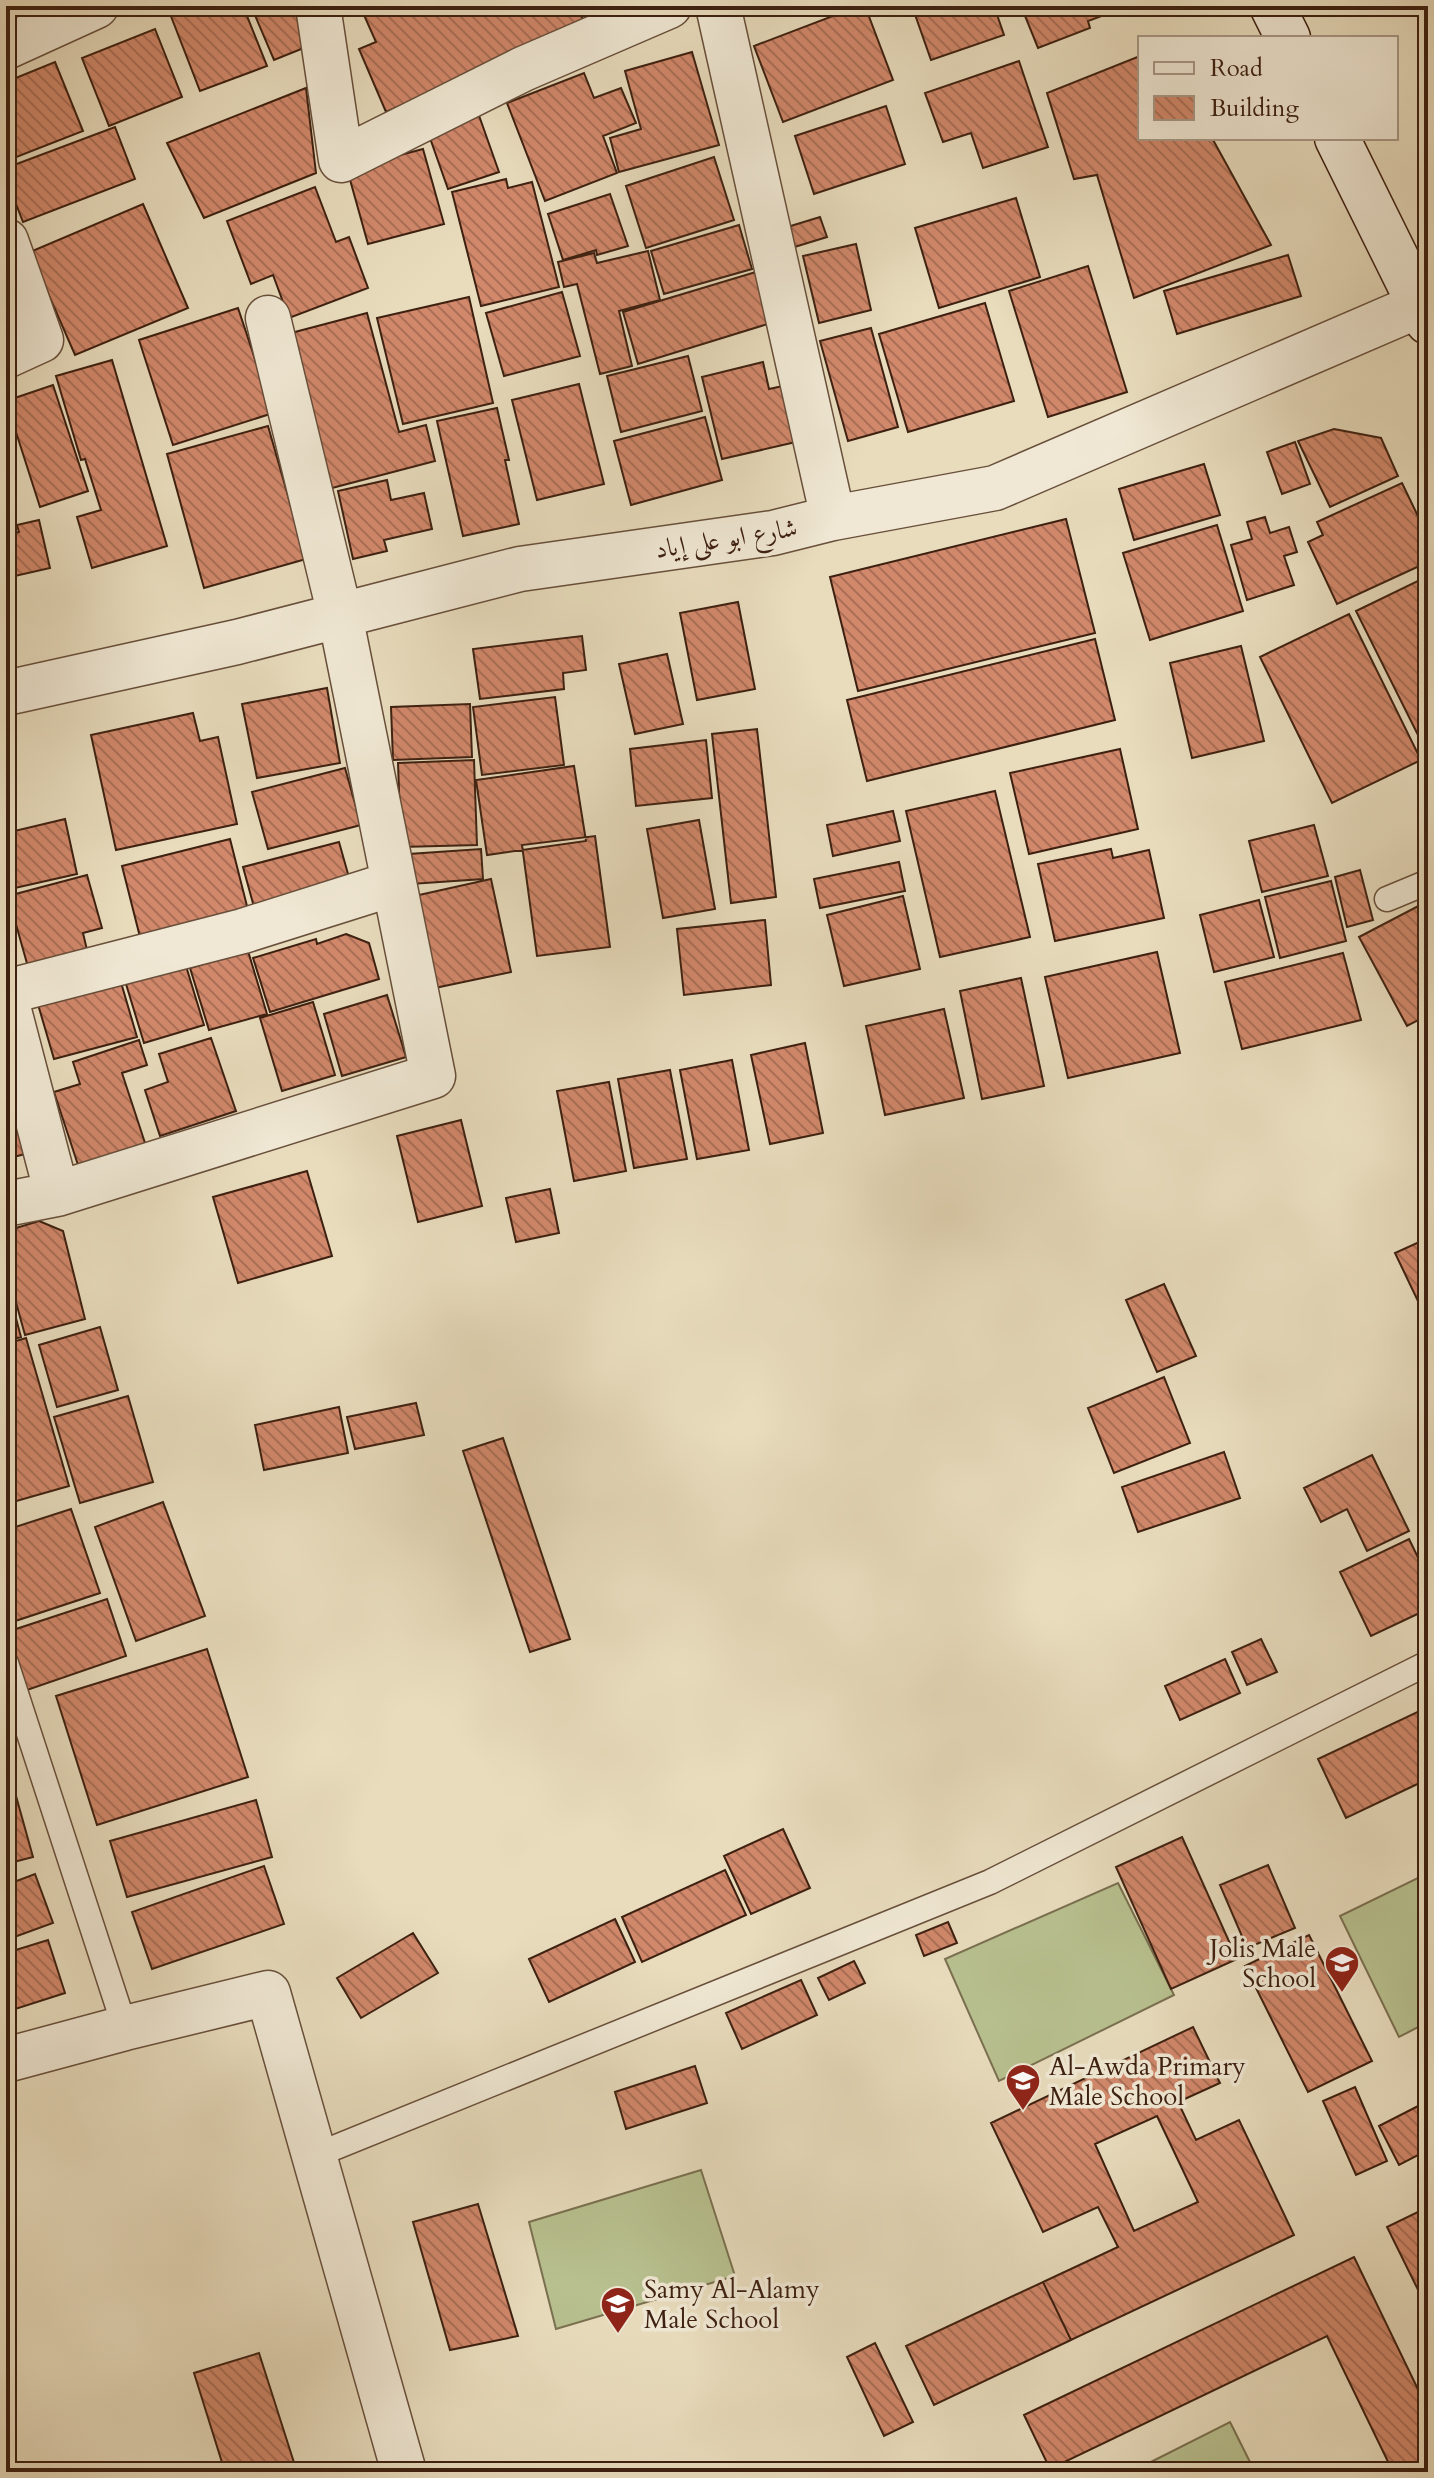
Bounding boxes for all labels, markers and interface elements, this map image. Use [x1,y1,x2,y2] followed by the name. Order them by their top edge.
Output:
[1138,36,1398,140] legend
[1210,52,1263,85] text: Road
[1210,92,1300,125] text: Building
[653,510,800,571] street label: شارع ابو على إياد
[1205,1931,1316,1996] place label: Jolis Male School
[1323,1944,1361,1994] school or university icon: Jolis Male School
[1049,2049,1246,2114] place label: Al-Awda Primary Male School
[1004,2062,1042,2112] school or university icon: Al-Awda Primary Male School
[644,2272,820,2337] place label: Samy Al-Alamy Male School
[599,2285,637,2335] school or university icon: Samy Al-Alamy Male School

